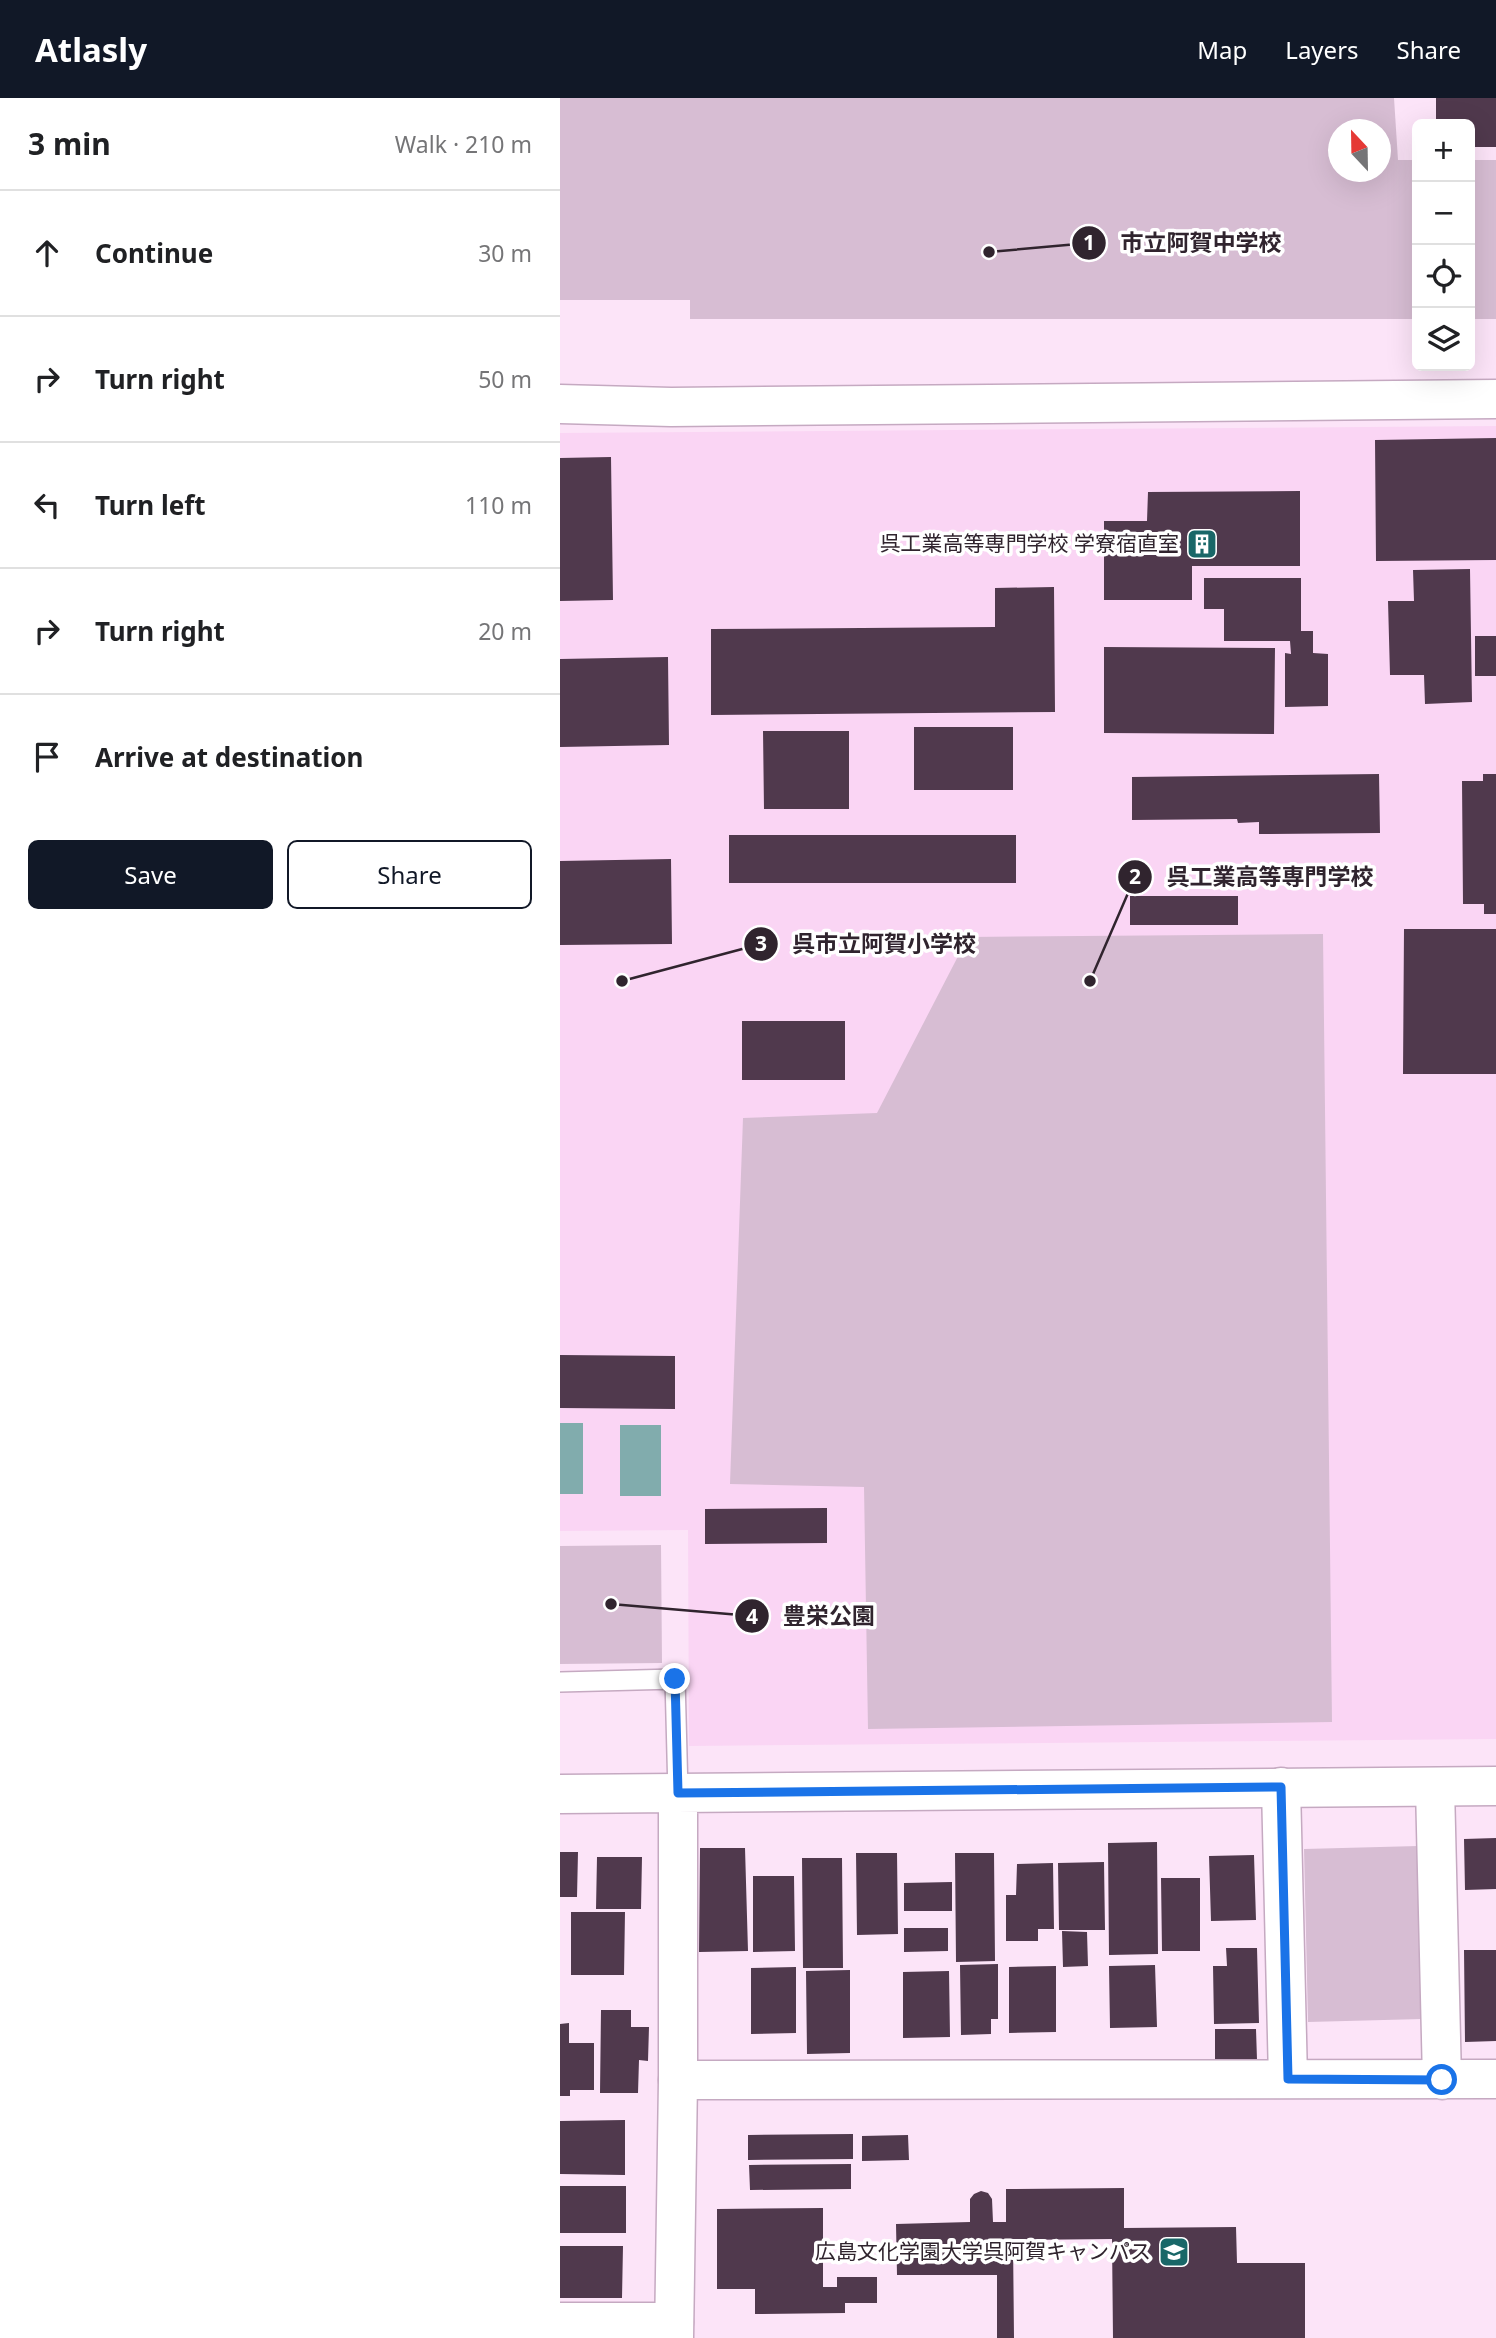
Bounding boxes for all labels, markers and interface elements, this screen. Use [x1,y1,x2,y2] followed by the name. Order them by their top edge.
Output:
[35,27,147,72] text: Atlasly
[1197,33,1247,66] text: Map
[1285,33,1359,66] text: Layers
[1397,33,1461,66] text: Share
[1328,119,1391,182] north arrow
[1412,119,1475,371] map controls
[1412,119,1475,182] button: +
[28,123,111,164] text: 3 min
[395,128,532,160] text: Walk · 210 m
[1412,182,1475,245] button: −
[1072,221,1296,265] callout: 市立阿賀中学校
[1121,226,1282,258] text: 市立阿賀中学校
[1083,228,1095,256] text: 1
[28,234,66,272] icon: ahead
[95,235,213,271] text: Continue
[478,237,532,269] text: 30 m
[1412,245,1475,308] button: locate
[1412,308,1475,371] button: layers
[28,360,66,398] icon: right
[95,361,225,397] text: Turn right
[478,363,532,395] text: 50 m
[28,486,66,524] icon: left
[95,487,206,523] text: Turn left
[465,489,532,521] text: 110 m
[1185,527,1219,561] building icon: 呉工業高等専門学校 学寮宿直室
[880,529,1179,557] place label: 呉工業高等専門学校 学寮宿直室
[28,612,66,650] icon: right
[95,613,225,649] text: Turn right
[478,615,532,647] text: 20 m
[28,738,66,776] icon: arrive
[95,739,364,775] text: Arrive at destination
[28,840,273,909] button: Save
[287,840,532,909] button: Share
[1118,855,1388,899] callout: 呉工業高等専門学校
[1167,860,1374,892] text: 呉工業高等専門学校
[1129,862,1141,890] text: 2
[743,922,990,966] callout: 呉市立阿賀小学校
[792,927,976,959] text: 呉市立阿賀小学校
[755,929,767,957] text: 3
[734,1594,889,1638] callout: 豊栄公園
[783,1599,875,1631] text: 豊栄公園
[746,1602,758,1630] text: 4
[659,1663,690,1694] route end
[1426,2064,1457,2095] route start
[1157,2235,1191,2269] school or university icon: 広島文化学園大学呉阿賀キャンパス
[815,2237,1151,2265] place label: 広島文化学園大学呉阿賀キャンパス

